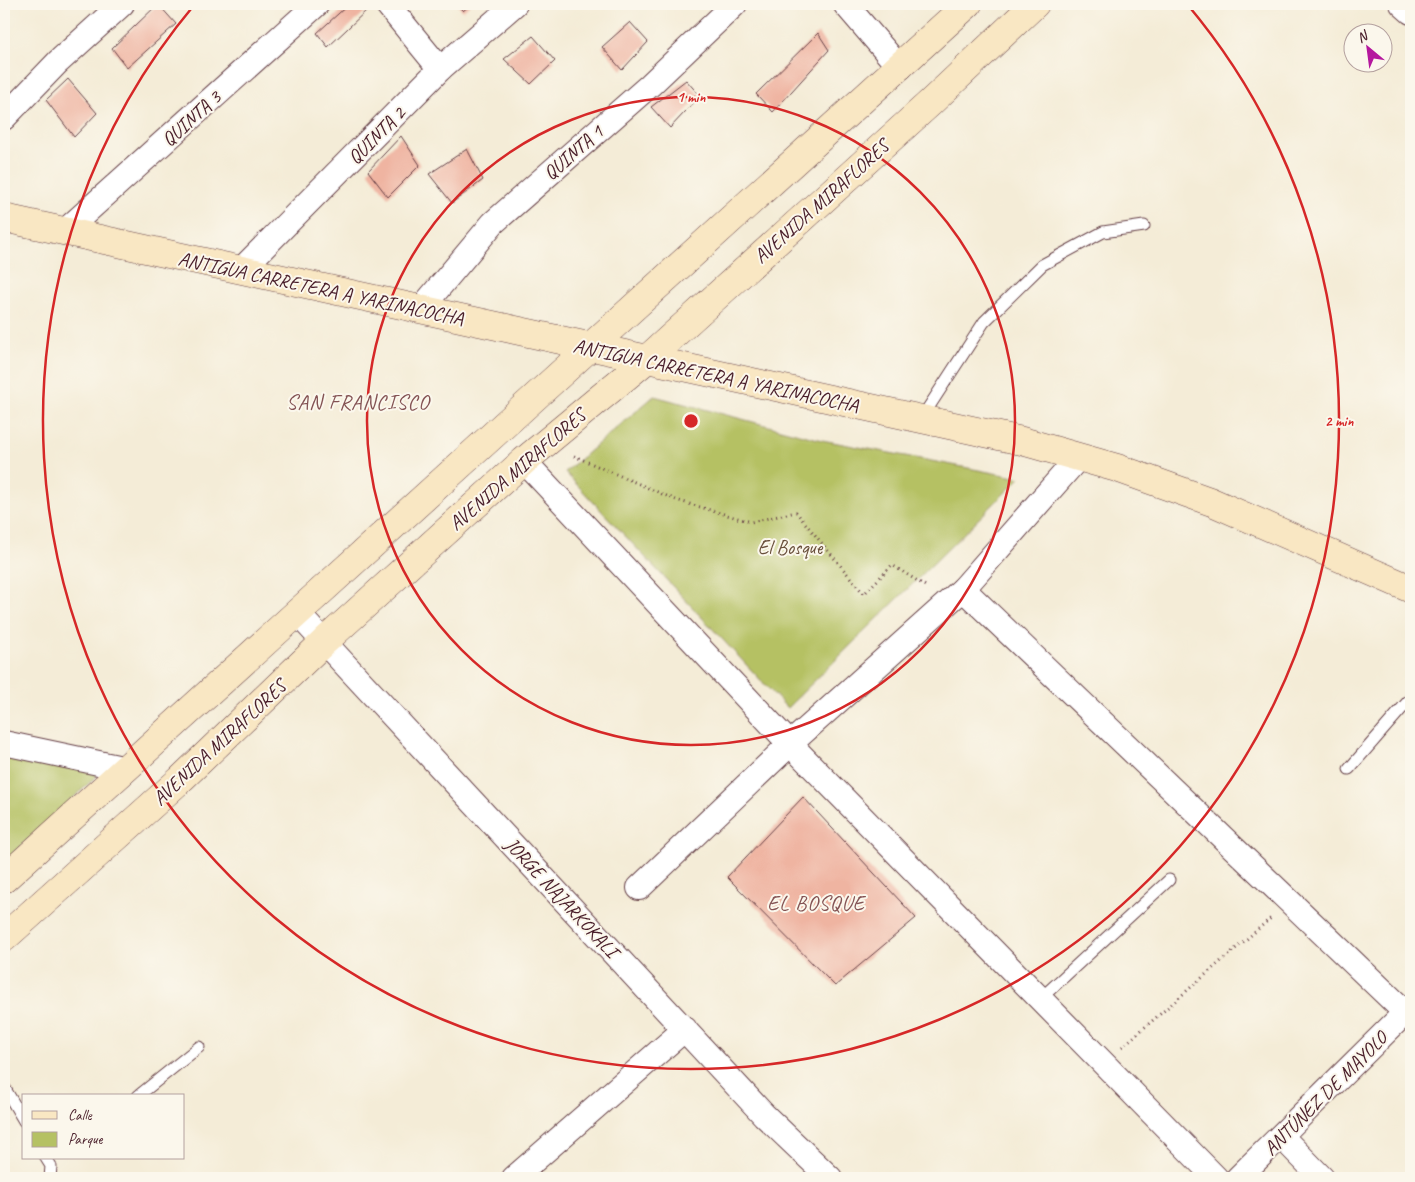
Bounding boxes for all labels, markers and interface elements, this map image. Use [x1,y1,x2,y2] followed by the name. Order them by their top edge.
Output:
[1342,22,1392,72] north arrow
[1354,26,1372,47] text: N
[156,84,228,152] street label: QUINTA 3
[677,88,706,107] text: 1 min
[342,100,412,170] street label: QUINTA 2
[538,119,609,185] street label: QUINTA 1
[748,132,897,269] street label: AVENIDA MIRAFLORES
[176,246,467,331] street label: ANTIGUA CARRETERA A YARINACOCHA
[571,333,862,418] street label: ANTIGUA CARRETERA A YARINACOCHA
[286,389,431,415] district label: SAN FRANCISCO
[444,401,594,536] street label: AVENIDA MIRAFLORES
[682,412,700,430] centre of rings
[1325,412,1354,431] text: 2 min
[758,535,824,560] park label: El Bosque
[147,672,294,811] street label: AVENIDA MIRAFLORES
[499,831,627,966] street label: JORGE NAJARKOKALI
[767,890,867,916] district label: EL BOSQUE
[1258,1025,1394,1161] street label: ANTÚNEZ DE MAYOLO
[22,1094,185,1160] legend
[68,1106,93,1125] text: Calle
[68,1130,104,1149] text: Parque

